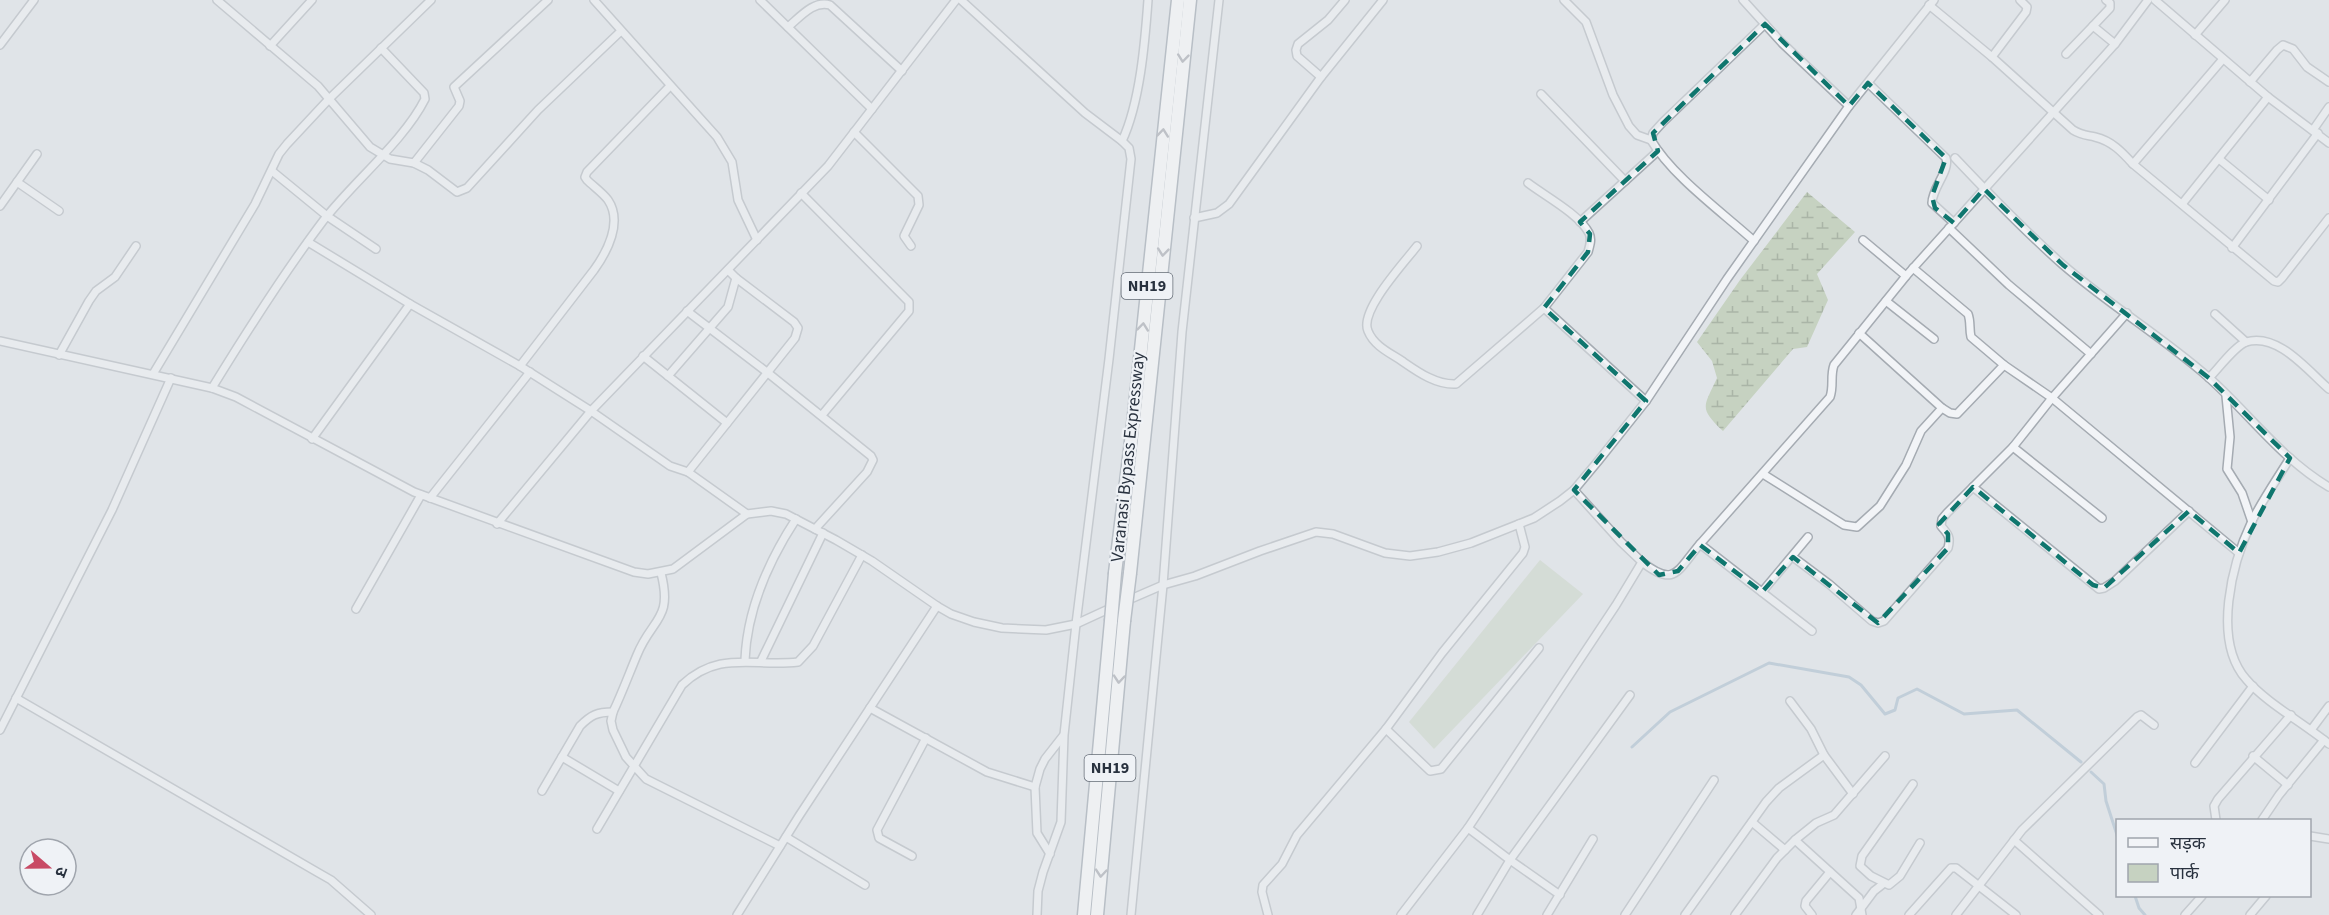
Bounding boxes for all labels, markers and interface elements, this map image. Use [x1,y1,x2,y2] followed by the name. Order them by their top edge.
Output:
[1177,54,1190,63] one-way arrow
[1157,128,1169,137] one-way arrow
[1157,248,1170,257] one-way arrow
[1122,273,1172,299] road number: NH19
[1136,322,1148,331] one-way arrow
[1105,350,1152,563] street label: Varanasi Bypass Expressway
[1113,675,1126,684] one-way arrow
[1084,755,1136,781] road number: NH19
[2116,819,2311,897] legend
[2170,831,2207,856] text: सड़क
[18,837,78,897] north arrow
[2170,861,2200,886] text: पार्क
[49,864,73,881] text: उ
[1095,869,1108,878] one-way arrow

